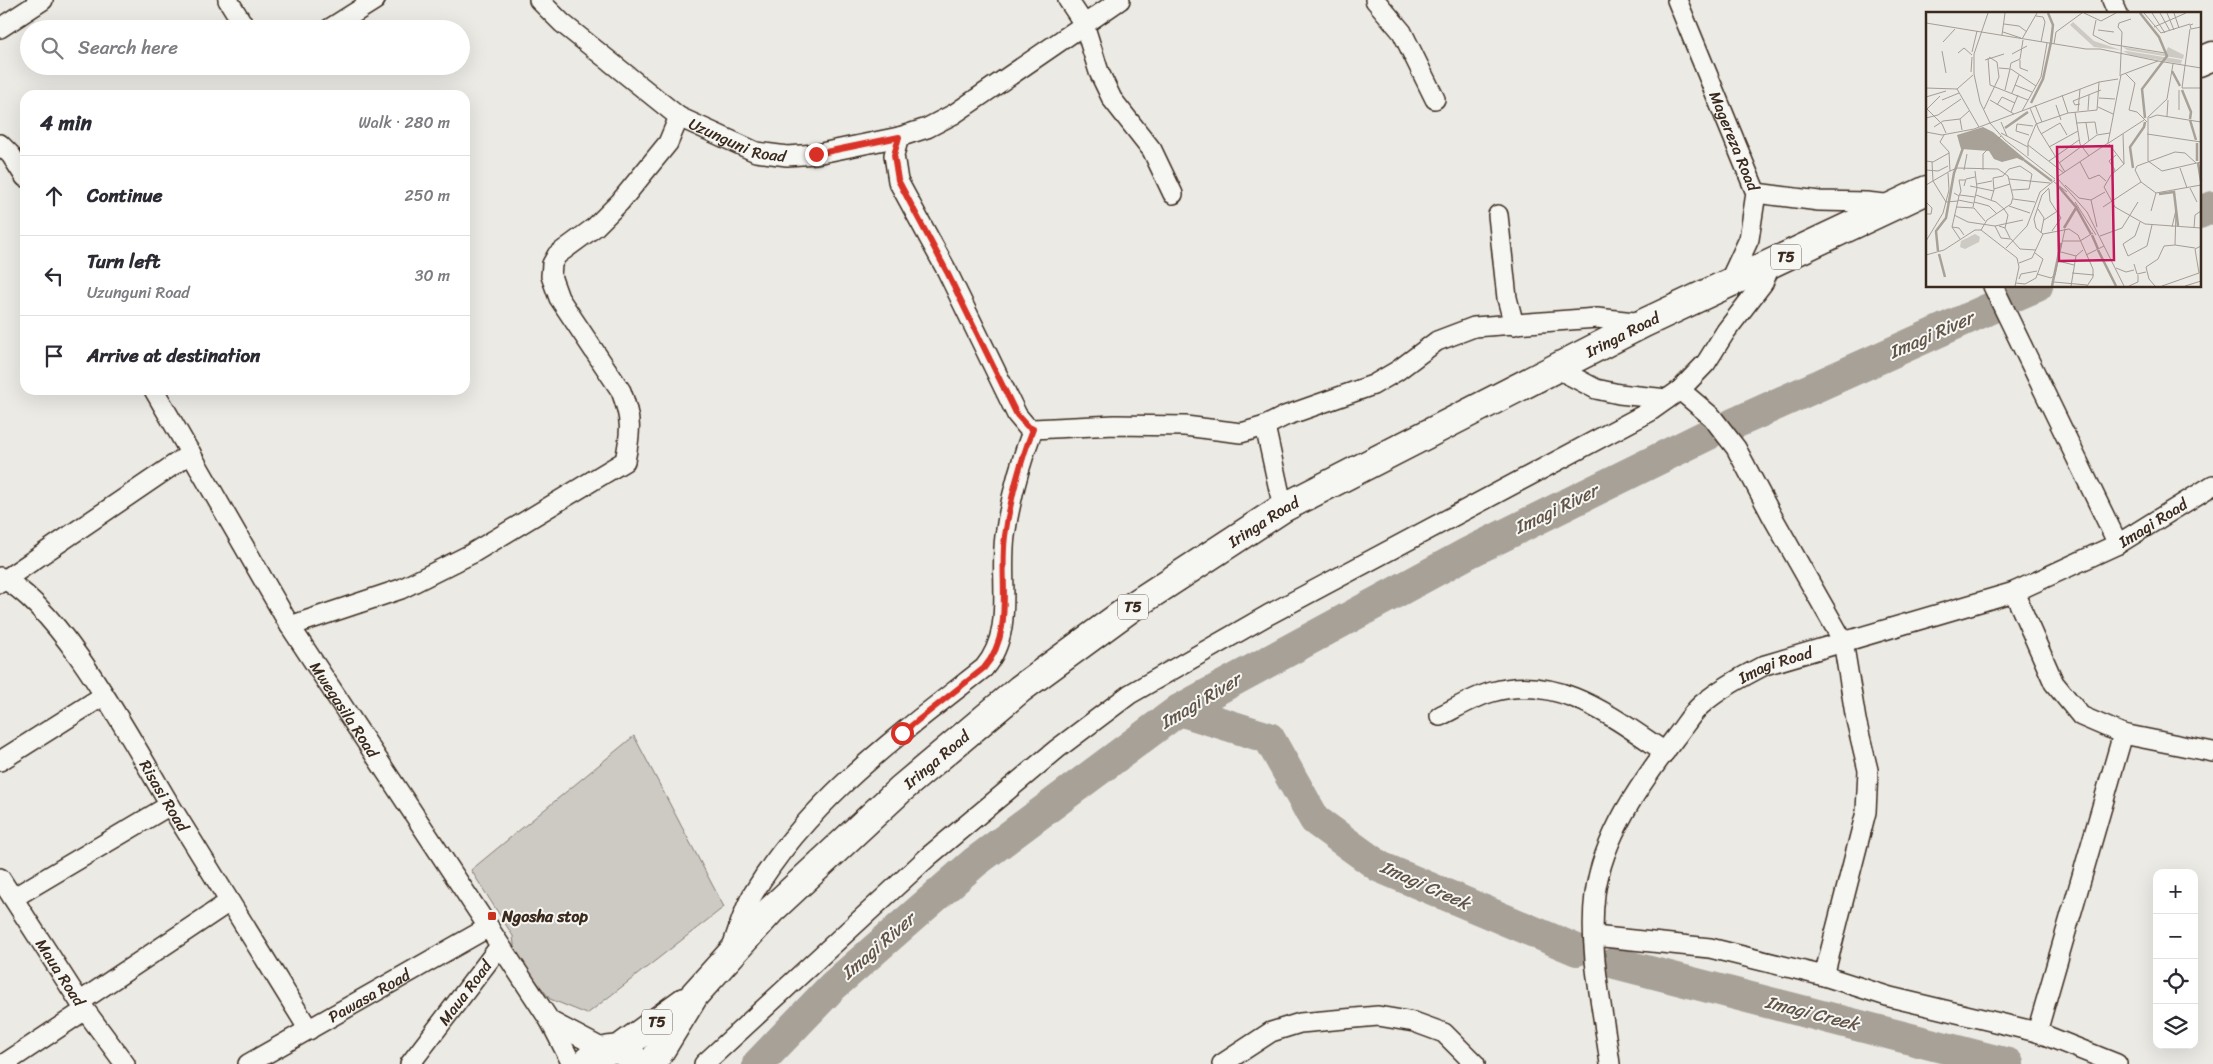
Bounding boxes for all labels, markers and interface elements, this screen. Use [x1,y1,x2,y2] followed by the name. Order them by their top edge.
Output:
[1926,12,2200,288] inset map
[20,20,470,75] search box
[78,31,178,64] text: Search here
[38,34,66,62] icon: search
[1701,86,1769,197] street label: Magereza Road
[40,104,92,142] text: 4 min
[359,108,450,137] text: Walk · 280 m
[684,109,789,170] street label: Uzunguni Road
[805,143,828,166] route end
[87,179,163,212] text: Continue
[404,181,450,210] text: 250 m
[40,182,68,210] icon: ahead
[1771,244,1801,270] road number: T5
[87,245,160,278] text: Turn left
[415,261,450,290] text: 30 m
[40,262,68,290] icon: left
[87,278,190,307] text: Uzunguni Road
[1883,301,1982,368] water label: Imagi River
[1579,303,1666,366] street label: Iringa Road
[87,339,260,372] text: Arrive at destination
[40,342,68,370] icon: arrive
[1508,473,1607,543] water label: Imagi River
[1221,487,1306,556] street label: Iringa Road
[2111,489,2195,556] street label: Imagi Road
[1118,594,1148,620] road number: T5
[1731,637,1817,692] street label: Imagi Road
[302,655,388,765] street label: Mwegasila Road
[1152,662,1250,738] water label: Imagi River
[895,721,977,797] street label: Iringa Road
[891,722,914,745] route start
[132,754,198,838] street label: Risasi Road
[1374,851,1477,920] water label: Imagi Creek
[2153,869,2198,1049] map controls
[2153,869,2198,914] button: +
[501,902,589,931] place label: Ngosha stop
[833,902,925,988] water label: Imagi River
[486,910,498,922] marker: Ngosha stop
[2153,914,2198,959] button: −
[28,932,94,1013] street label: Maua Road
[430,952,500,1032] street label: Maua Road
[322,959,417,1030] street label: Pawasa Road
[2153,959,2198,1004] button: locate
[1761,986,1864,1041] water label: Imagi Creek
[2153,1004,2198,1049] button: layers
[642,1010,672,1034] road number: T5

